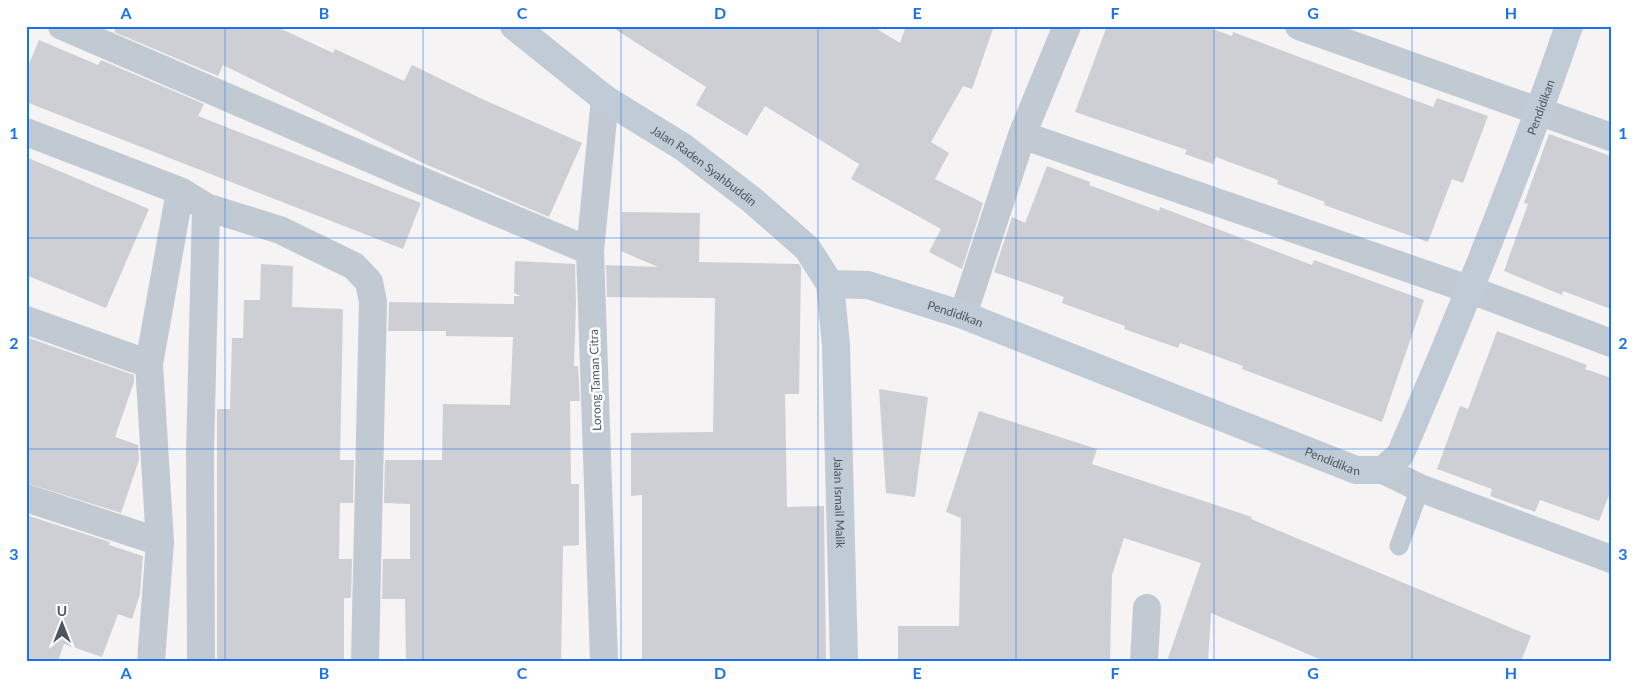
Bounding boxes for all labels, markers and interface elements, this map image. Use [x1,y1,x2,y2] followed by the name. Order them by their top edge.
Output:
[119,3,132,22] text: A
[319,3,329,22] text: B
[517,3,528,22] text: C
[714,3,726,22] text: D
[912,3,922,22] text: E
[1110,3,1120,22] text: F
[1307,3,1319,22] text: G
[1505,3,1517,22] text: H
[1523,77,1557,137] street label: Pendidikan
[649,122,760,208] street label: Jalan Raden Syahbuddin
[9,123,19,142] text: 1
[1618,123,1628,142] text: 1
[926,297,986,330] street label: Pendidikan
[586,329,604,431] street label: Lorong Taman Citra
[9,333,19,352] text: 2
[1618,333,1628,352] text: 2
[1303,443,1360,478] street label: Pendidikan
[831,457,849,549] street label: Jalan Ismail Malik
[9,544,19,563] text: 3
[1618,544,1628,563] text: 3
[38,600,88,650] north arrow
[57,602,67,619] text: U
[119,663,132,682] text: A
[319,663,329,682] text: B
[517,663,528,682] text: C
[714,663,726,682] text: D
[912,663,922,682] text: E
[1110,663,1120,682] text: F
[1307,663,1319,682] text: G
[1505,663,1517,682] text: H

